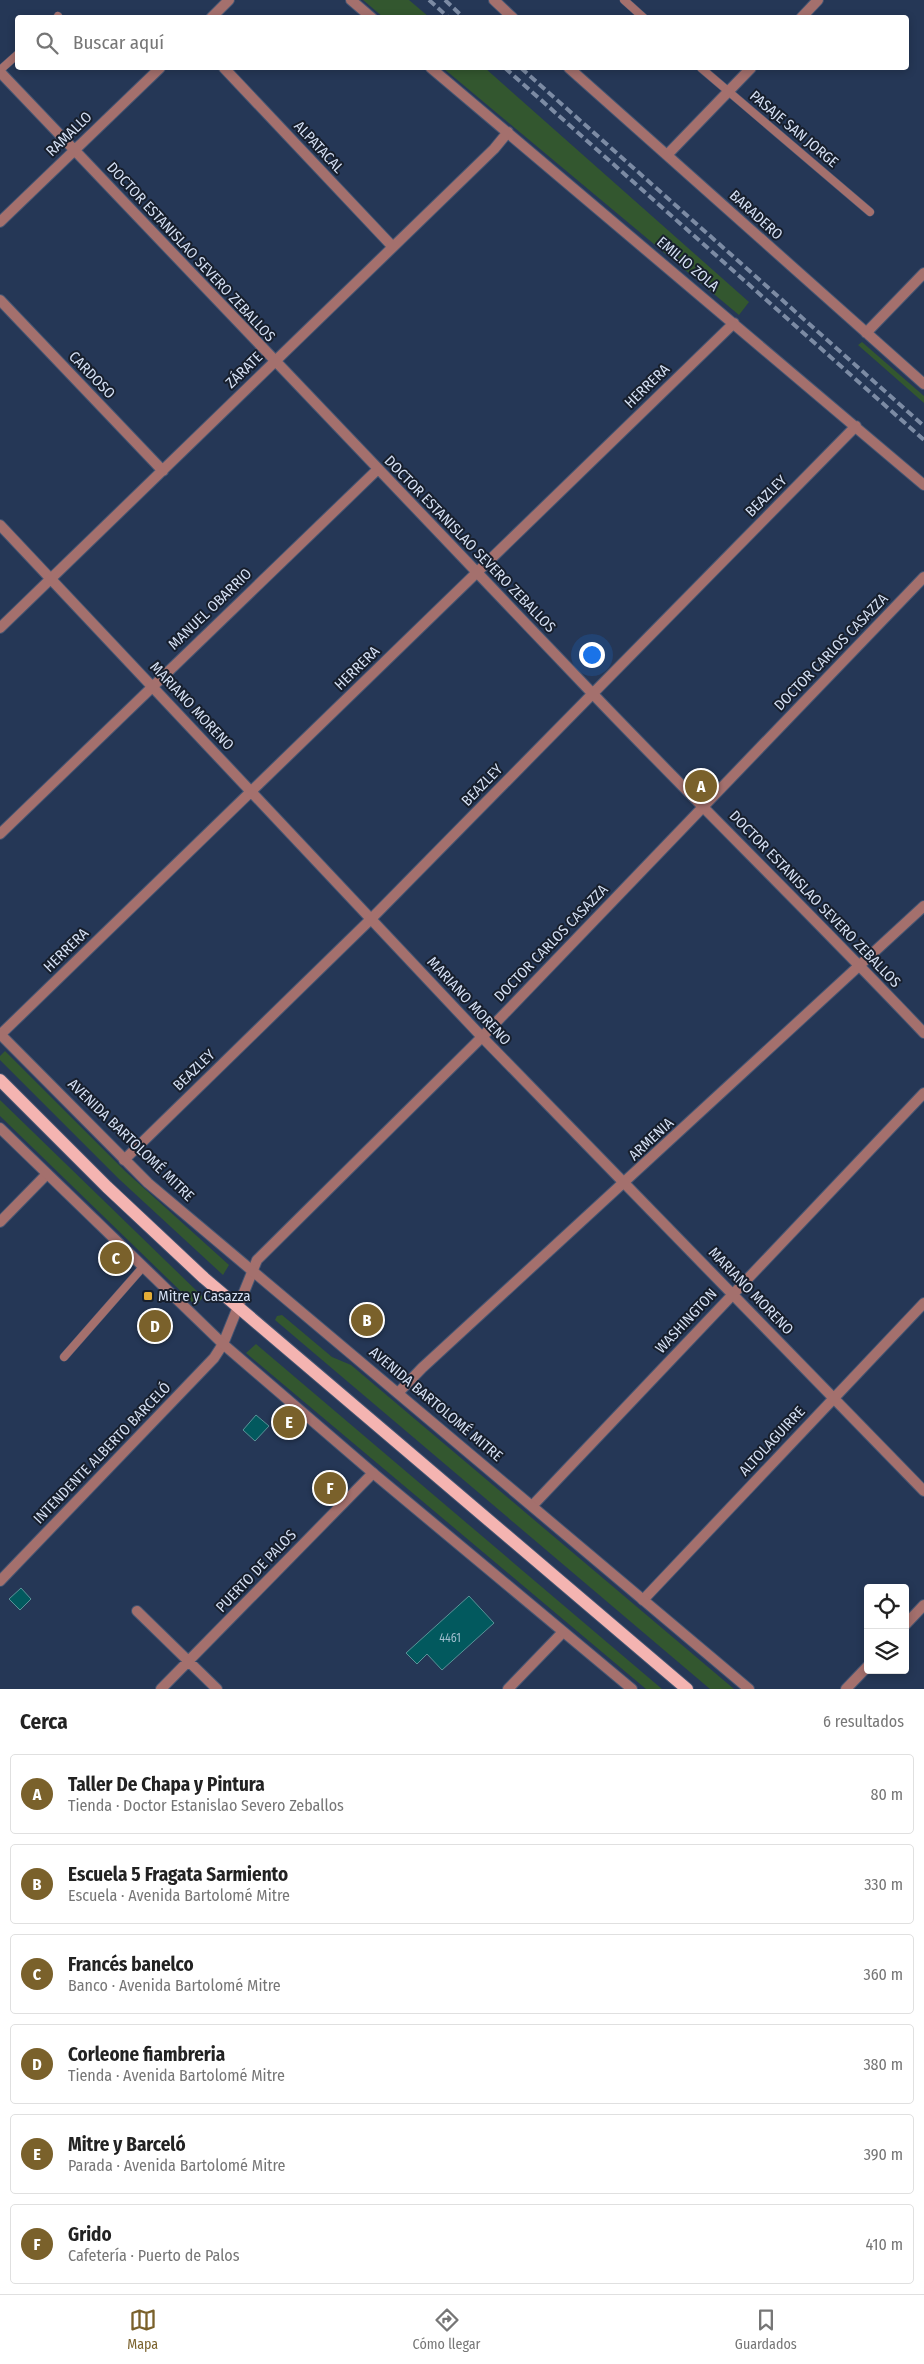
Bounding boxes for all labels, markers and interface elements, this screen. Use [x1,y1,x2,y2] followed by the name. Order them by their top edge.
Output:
[15,15,909,70] search box
[33,29,61,57] icon: search
[73,31,164,54] text: Buscar aquí
[746,87,842,171] street label: PASAJE SAN JORGE
[42,108,96,160] street label: RAMALLO
[290,117,348,177] street label: ALPATACAL
[103,159,279,345] street label: DOCTOR ESTANISLAO SEVERO ZEBALLOS
[726,186,786,244] street label: BARADERO
[653,233,723,295] street label: EMILIO ZOLA
[65,348,119,402] street label: CARDOSO
[222,348,266,392] street label: ZÁRATE
[621,360,673,412] street label: HERRERA
[381,452,559,636] street label: DOCTOR ESTANISLAO SEVERO ZEBALLOS
[741,471,791,521] street label: BEAZLEY
[165,565,255,653] street label: MANUEL OBARRIO
[770,590,892,714] street label: DOCTOR CARLOS CASAZZA
[331,642,383,694] street label: HERRERA
[579,642,605,668] your location
[146,658,238,754] street label: MARIANO MORENO
[458,760,507,810] street label: BEAZLEY
[685,767,717,805] pin: A
[726,807,904,991] street label: DOCTOR ESTANISLAO SEVERO ZEBALLOS
[490,881,612,1005] street label: DOCTOR CARLOS CASAZZA
[40,924,92,976] street label: HERRERA
[423,953,515,1049] street label: MARIANO MORENO
[169,1045,219,1094] street label: BEAZLEY
[64,1075,198,1205] street label: AVENIDA BARTOLOMÉ MITRE
[625,1114,677,1164] street label: ARMENIA
[100,1239,132,1277] pin: C
[705,1244,797,1338] street label: MARIANO MORENO
[651,1285,721,1357] street label: WASHINGTON
[158,1287,251,1305] place label: Mitre y Casazza
[142,1290,154,1302] marker: Mitre y Casazza
[351,1301,383,1339] pin: B
[139,1307,171,1345] pin: D
[366,1343,506,1465] street label: AVENIDA BARTOLOMÉ MITRE
[30,1379,174,1527] street label: INTENDENTE ALBERTO BARCELÓ
[273,1403,305,1441] pin: E
[735,1403,809,1479] street label: ALTOLAGUIRRE
[314,1469,346,1507] pin: F
[212,1526,300,1616] street label: PUERTO DE PALOS
[864,1584,909,1674] map controls
[864,1584,909,1629] button: locate
[864,1629,909,1674] button: layers
[439,1631,461,1645] house number: 4461
[20,1709,68,1735] text: Cerca
[823,1712,904,1731] text: 6 resultados
[68,1773,265,1796] text: Taller De Chapa y Pintura
[33,1785,41,1804] text: A
[871,1785,903,1804] text: 80 m
[68,1796,344,1815] text: Tienda · Doctor Estanislao Severo Zeballos
[68,1863,288,1886] text: Escuela 5 Fragata Sarmiento
[33,1875,41,1894] text: B
[864,1875,903,1894] text: 330 m
[68,1886,290,1905] text: Escuela · Avenida Bartolomé Mitre
[68,1953,194,1976] text: Francés banelco
[33,1965,41,1984] text: C
[863,1965,903,1984] text: 360 m
[68,1976,281,1995] text: Banco · Avenida Bartolomé Mitre
[68,2043,225,2066] text: Corleone fiambreria
[32,2055,42,2074] text: D
[863,2055,903,2074] text: 380 m
[68,2066,285,2085] text: Tienda · Avenida Bartolomé Mitre
[68,2133,186,2156] text: Mitre y Barceló
[33,2145,41,2164] text: E
[864,2145,903,2164] text: 390 m
[68,2156,285,2175] text: Parada · Avenida Bartolomé Mitre
[68,2223,112,2246] text: Grido
[33,2235,41,2254] text: F
[865,2235,903,2254] text: 410 m
[68,2246,240,2265] text: Cafetería · Puerto de Palos
[127,2306,158,2353] tab: Mapa
[413,2306,480,2353] tab: Cómo llegar
[735,2306,797,2353] tab: Guardados

